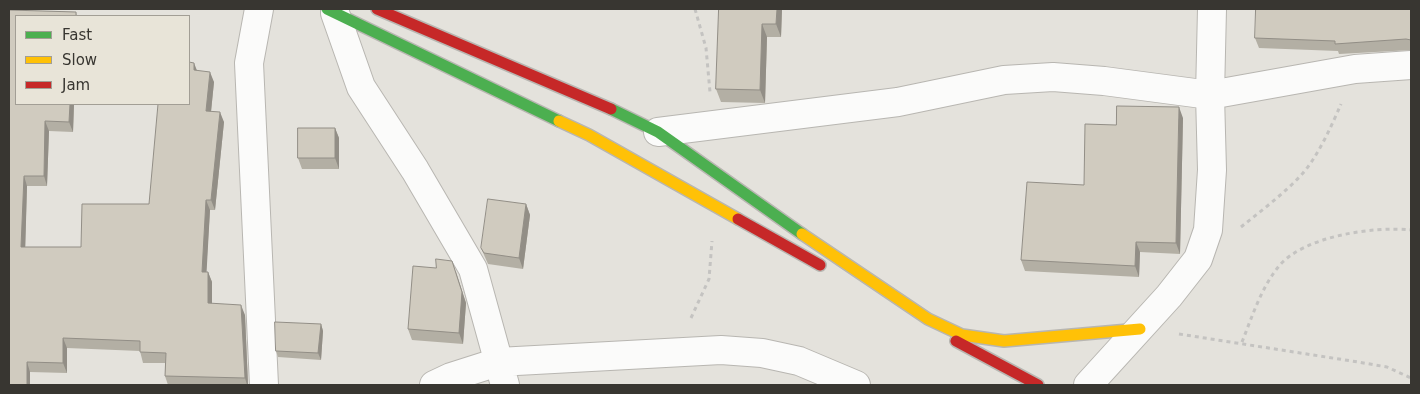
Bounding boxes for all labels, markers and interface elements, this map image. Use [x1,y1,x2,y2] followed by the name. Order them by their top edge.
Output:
[15,15,190,105] legend
[62,26,92,44] text: Fast
[62,51,97,69] text: Slow
[62,76,90,94] text: Jam

